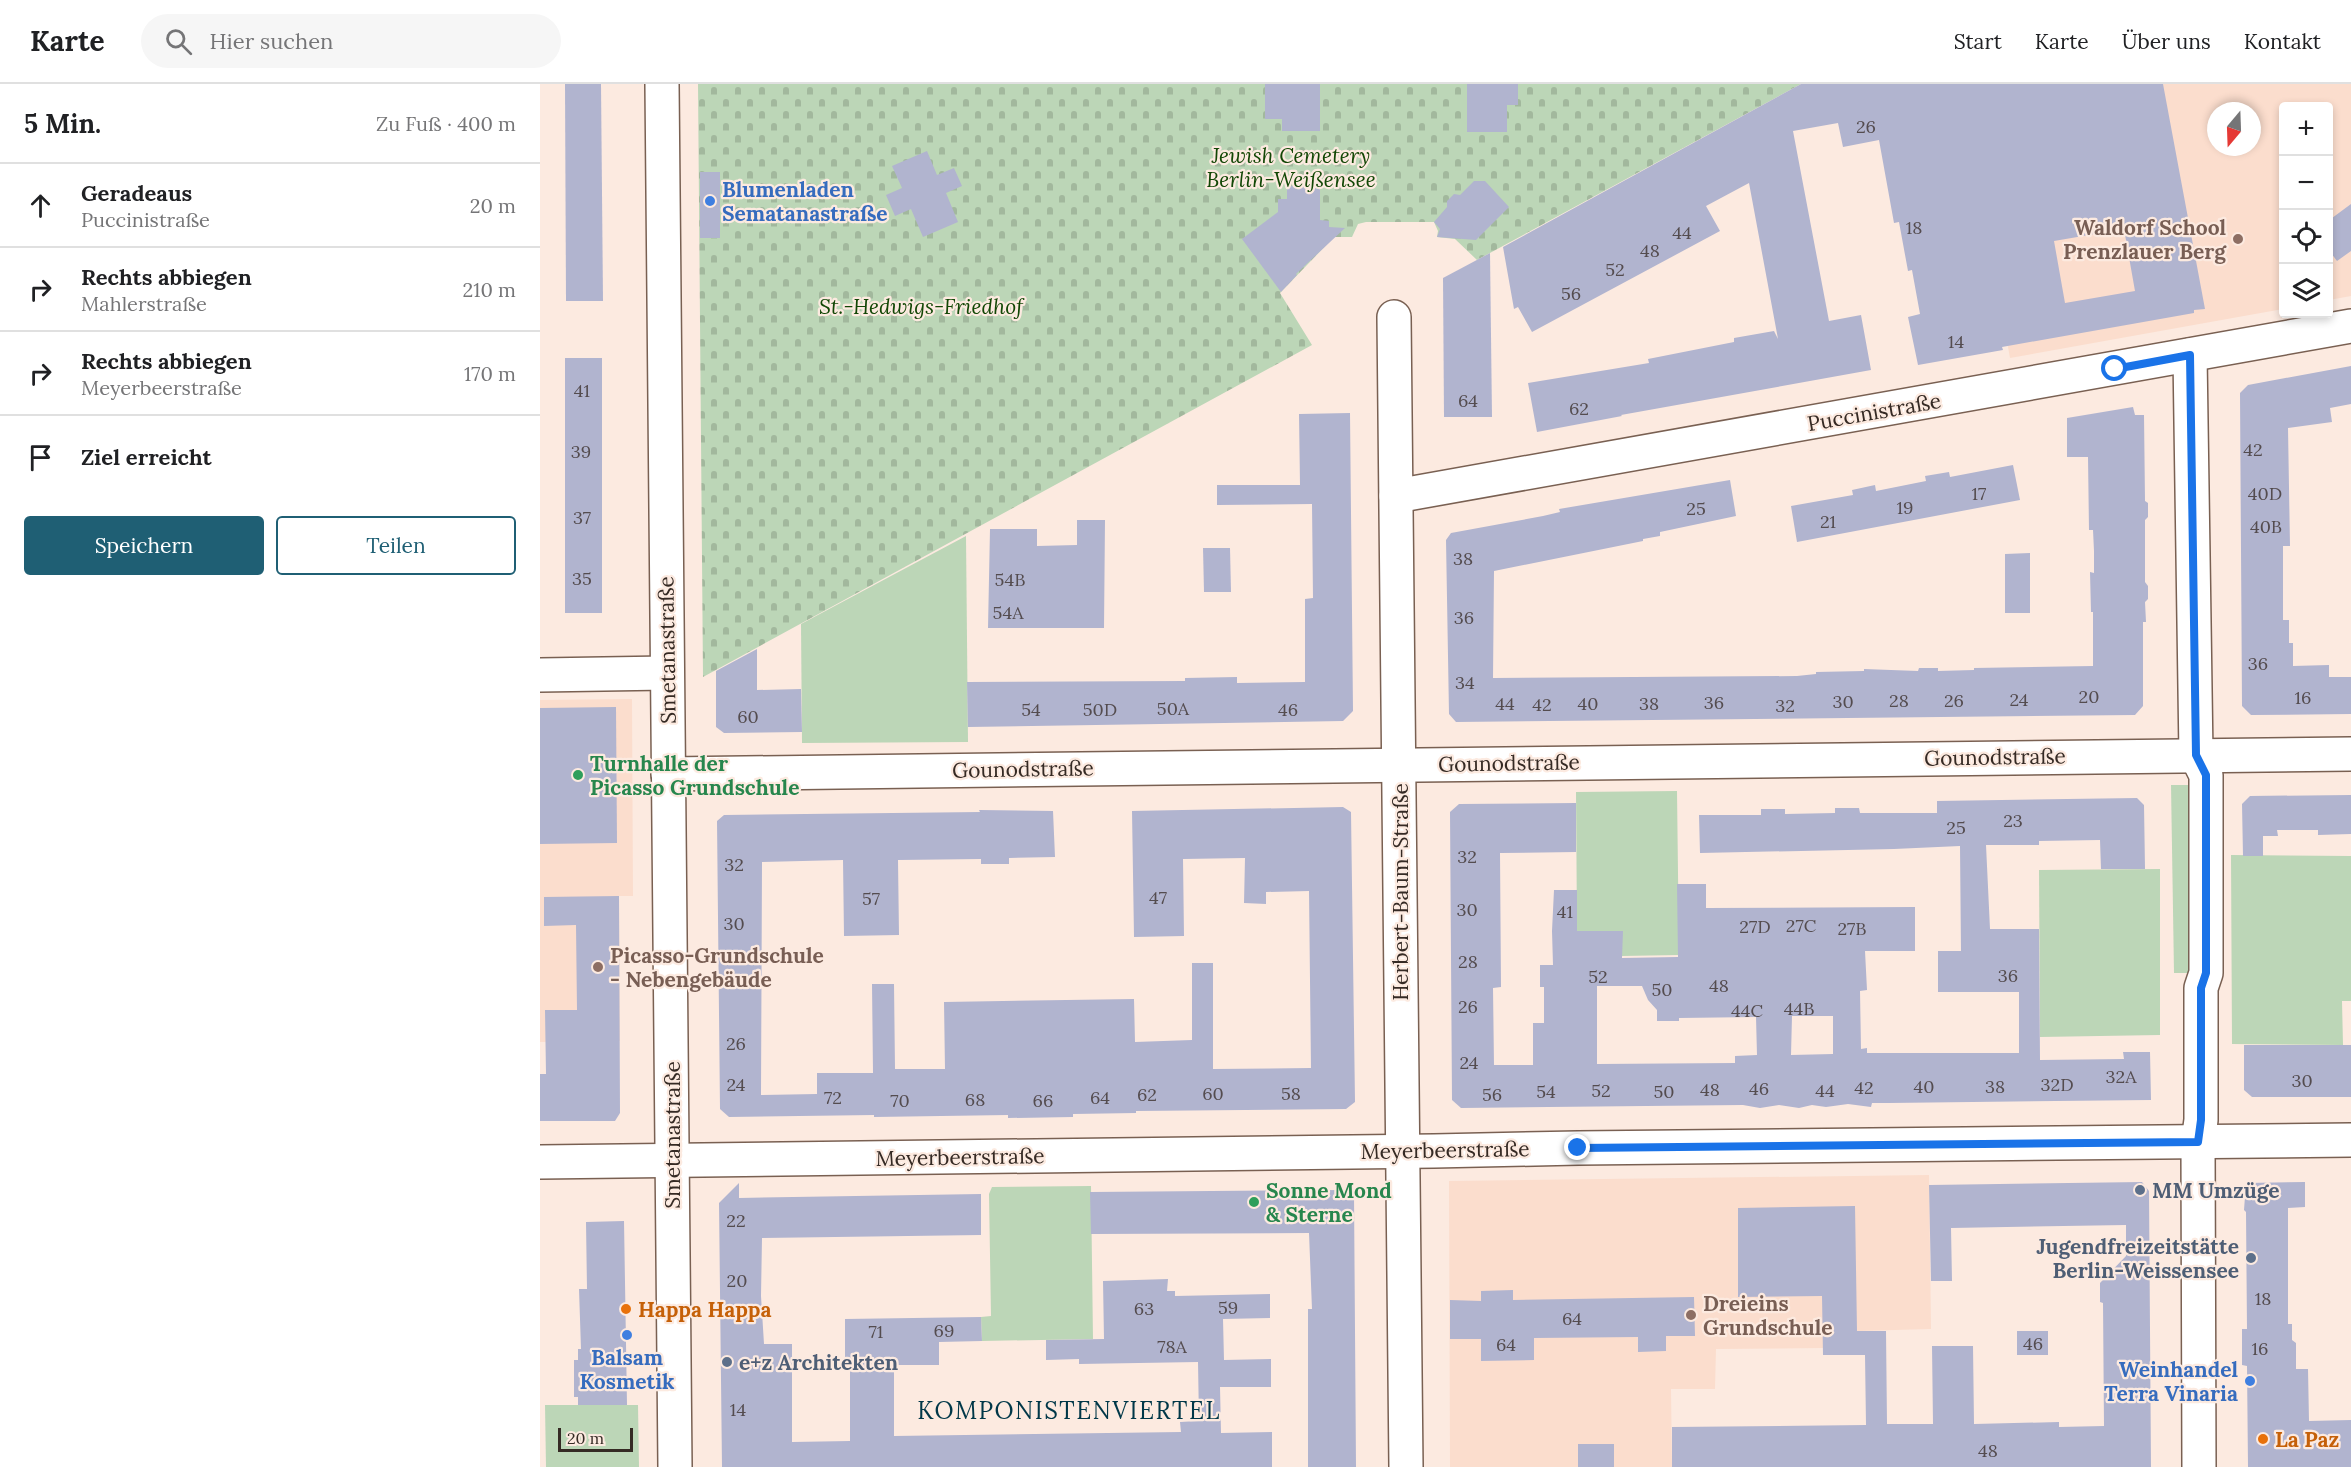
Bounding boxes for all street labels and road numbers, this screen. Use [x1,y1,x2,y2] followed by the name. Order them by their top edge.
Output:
[1805,387,1943,437] street label: Puccinistraße
[652,576,682,724] street label: Smetanastraße
[1924,742,2066,772] street label: Gounodstraße
[1438,748,1580,778] street label: Gounodstraße
[952,754,1094,784] street label: Gounodstraße
[1387,783,1414,1001] street label: Herbert-Baum-Straße
[659,1061,686,1209] street label: Smetanastraße
[1360,1135,1530,1165] street label: Meyerbeerstraße
[875,1142,1045,1172] street label: Meyerbeerstraße

